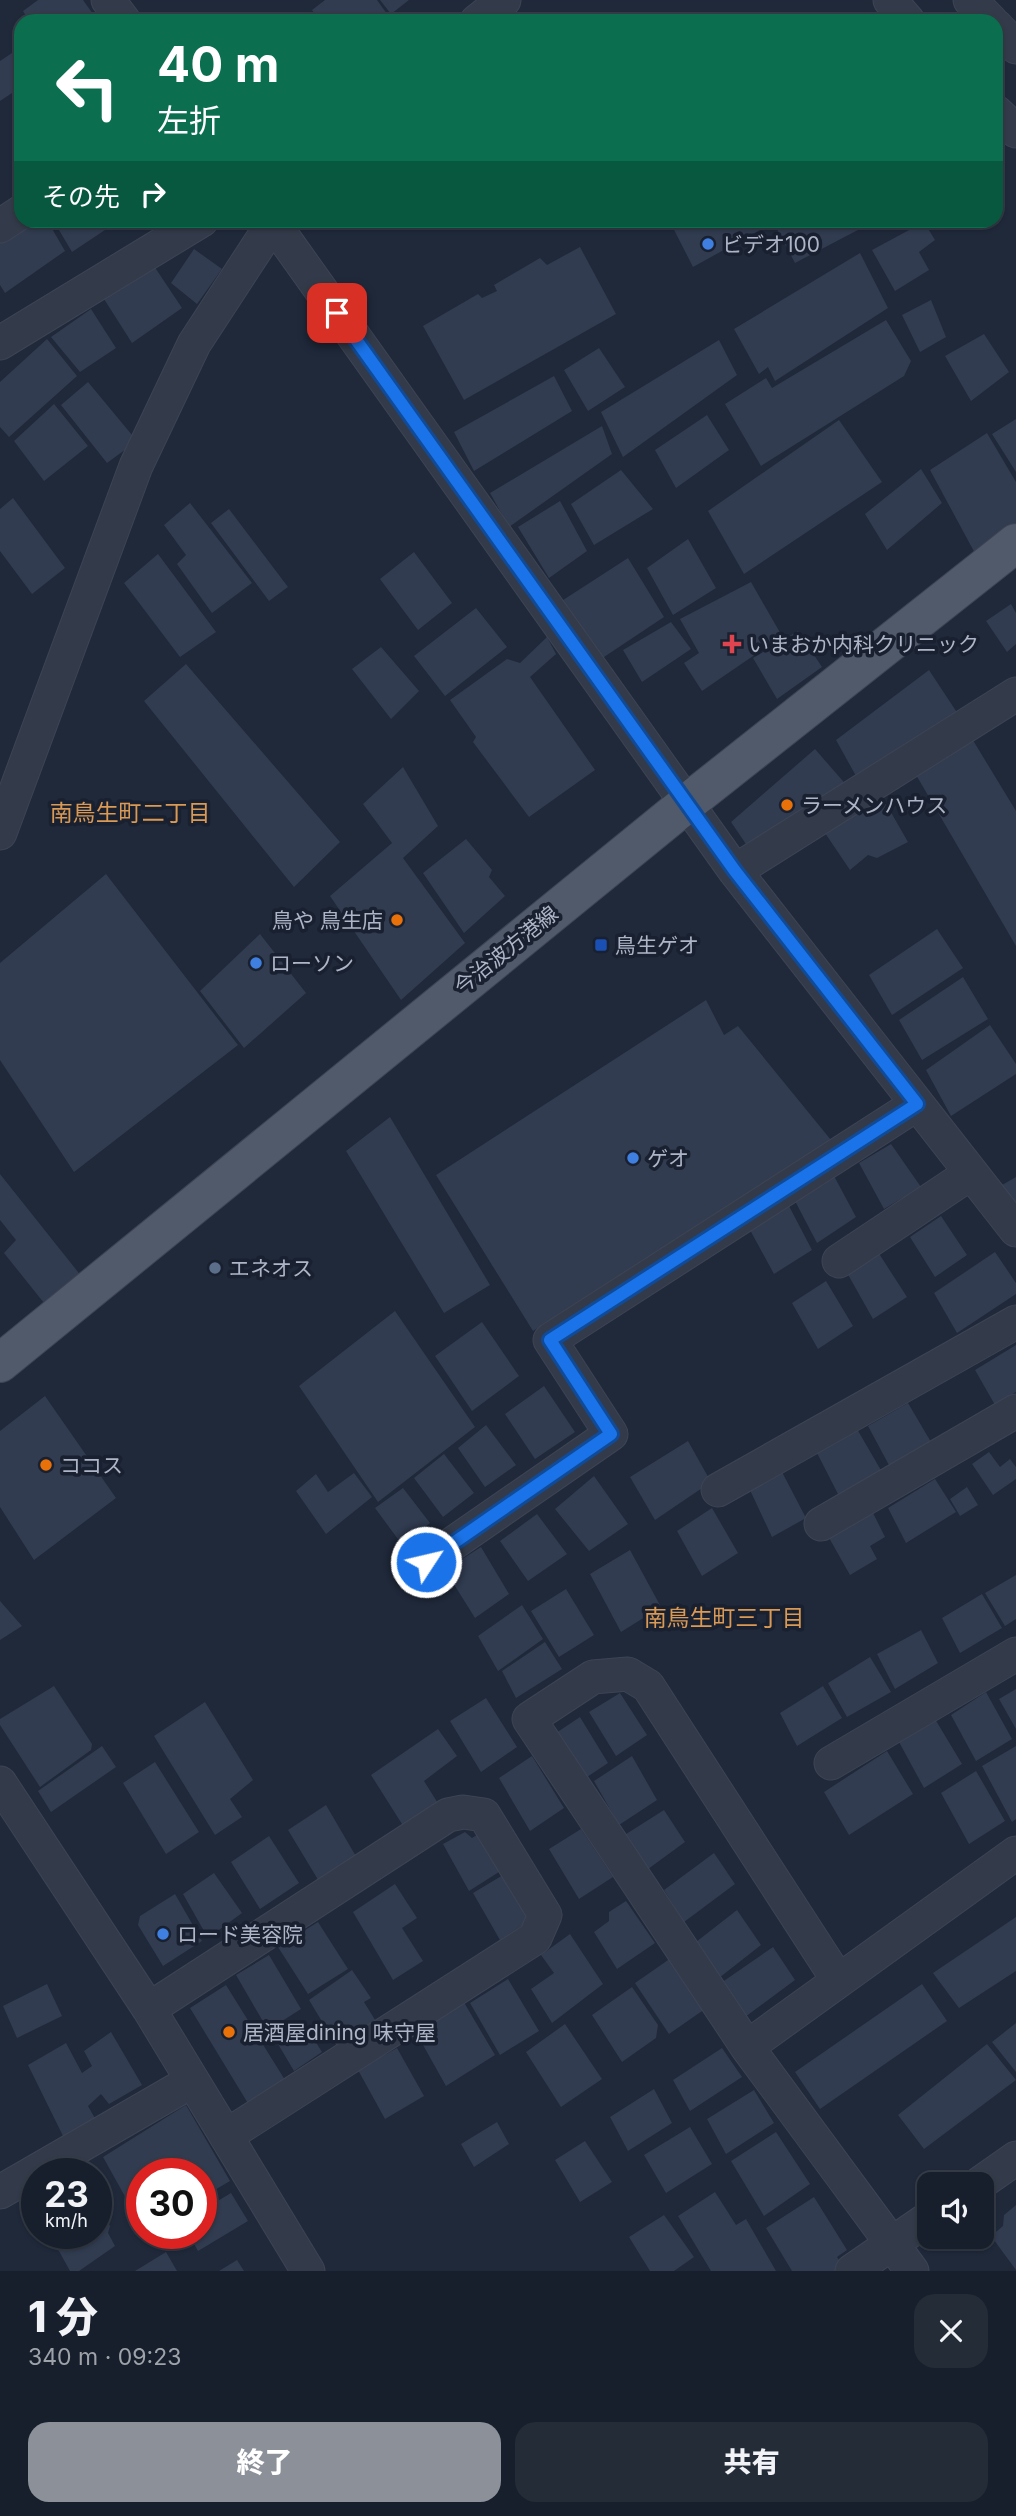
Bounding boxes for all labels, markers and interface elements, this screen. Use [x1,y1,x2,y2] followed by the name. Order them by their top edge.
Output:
[157,35,280,94] text: 40 m
[42,42,133,133] icon: left
[157,101,221,140] text: 左折
[134,175,172,213] icon: right
[42,181,120,212] text: その先
[722,232,820,257] place label: ビデオ100
[700,236,716,252] marker: ビデオ100
[307,283,367,343] pin
[318,294,356,332] icon: arrive
[748,632,979,657] place label: いまおか内科クリニック
[722,634,742,654] marker: いまおか内科クリニック
[801,793,947,818] place label: ラーメンハウス
[779,797,795,813] marker: ラーメンハウス
[50,799,211,827] district label: 南鳥生町二丁目
[449,901,563,999] street label: 今治波方港線
[272,908,383,933] place label: 鳥や 鳥生店
[389,912,405,928] marker: 鳥や 鳥生店
[615,933,699,958] place label: 鳥生ゲオ
[593,937,609,953] marker: 鳥生ゲオ
[270,951,354,976] place label: ローソン
[248,955,264,971] marker: ローソン
[647,1146,689,1171] place label: ゲオ
[625,1150,641,1166] marker: ゲオ
[229,1256,313,1281] place label: エネオス
[207,1260,223,1276] marker: エネオス
[60,1453,123,1478] place label: ココス
[38,1457,54,1473] marker: ココス
[389,1525,463,1599] position arrow
[644,1604,805,1632] district label: 南鳥生町三丁目
[177,1922,303,1947] place label: ロード美容院
[155,1926,171,1942] marker: ロード美容院
[243,2020,436,2045] place label: 居酒屋dining 味守屋
[221,2024,237,2040] marker: 居酒屋dining 味守屋
[126,2158,217,2249] speed limit sign: 30
[917,2172,994,2249] map controls
[917,2172,994,2249] button: sound
[44,2173,89,2215] text: 23
[45,2210,88,2231] text: km/h
[28,2291,98,2342] text: 1 分
[914,2294,988,2368] button: close
[28,2343,181,2371] text: 340 m · 09:23
[28,2422,501,2502] button: 終了
[515,2422,988,2502] button: 共有

